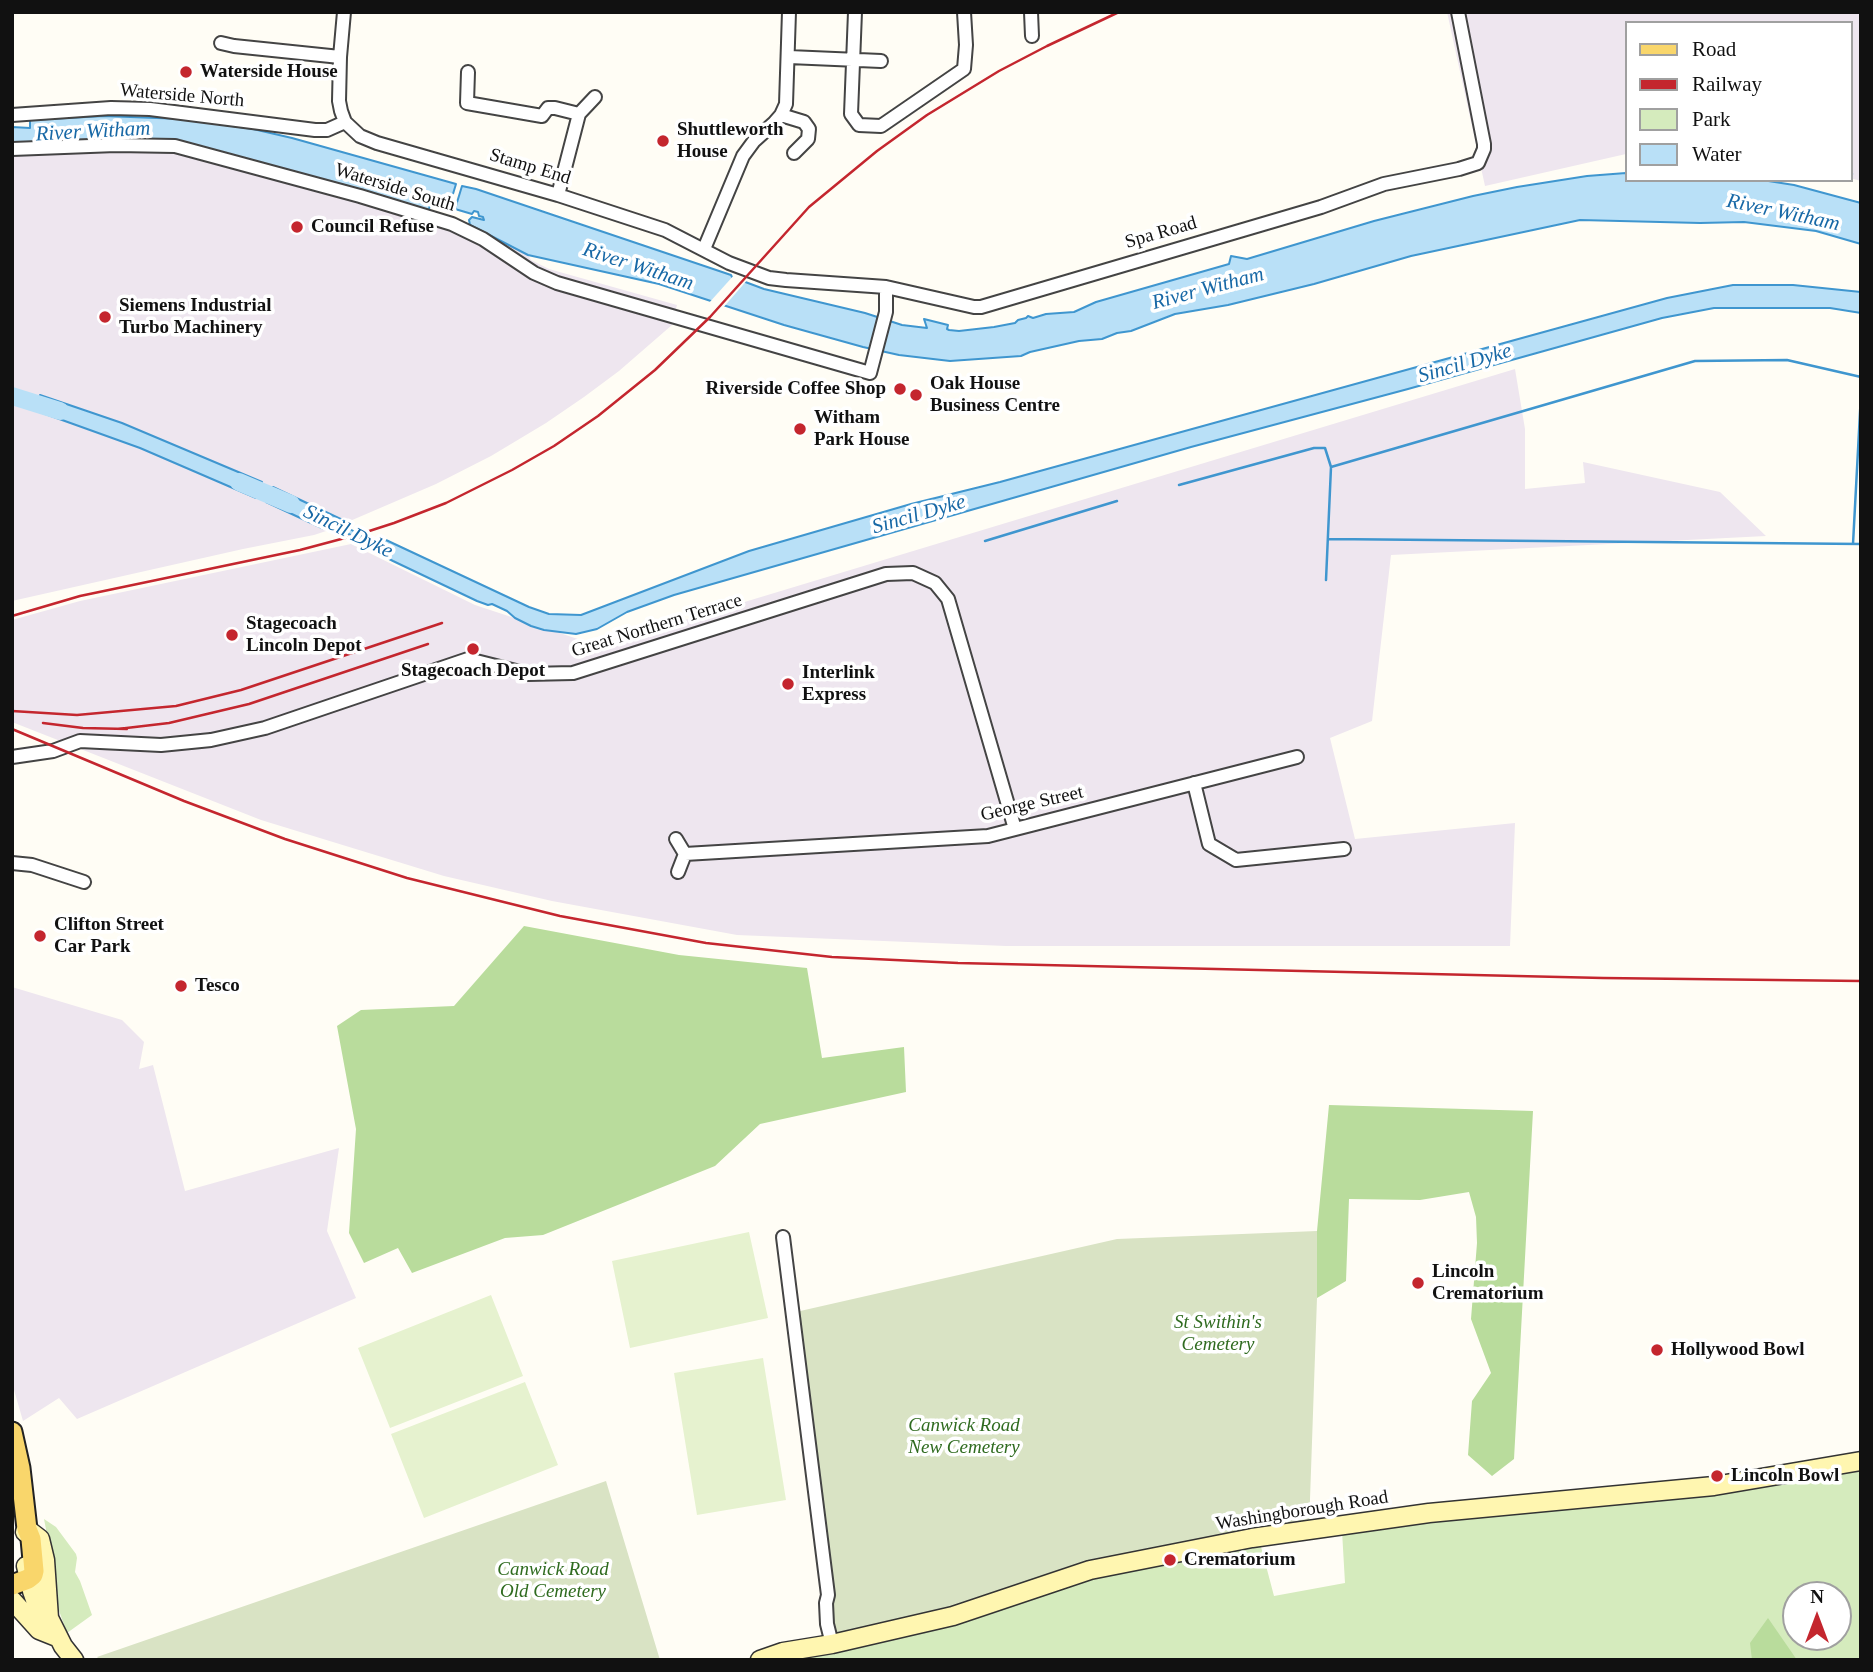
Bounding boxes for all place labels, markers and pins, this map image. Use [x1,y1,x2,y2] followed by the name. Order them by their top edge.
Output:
[200,61,338,83] place label: Waterside House
[178,64,194,80] marker: Waterside House
[677,119,784,163] place label: Shuttleworth House
[655,133,671,149] marker: Shuttleworth House
[311,216,434,238] place label: Council Refuse
[289,219,305,235] marker: Council Refuse
[119,295,272,339] place label: Siemens Industrial Turbo Machinery
[97,309,113,325] marker: Siemens Industrial Turbo Machinery
[930,373,1060,417] place label: Oak House Business Centre
[706,378,886,400] place label: Riverside Coffee Shop
[892,381,908,397] marker: Riverside Coffee Shop
[908,387,924,403] marker: Oak House Business Centre
[814,407,910,451] place label: Witham Park House
[792,421,808,437] marker: Witham Park House
[246,613,362,657] place label: Stagecoach Lincoln Depot
[224,627,240,643] marker: Stagecoach Lincoln Depot
[465,641,481,657] marker: Stagecoach Depot
[401,660,545,682] place label: Stagecoach Depot
[802,662,875,706] place label: Interlink Express
[780,676,796,692] marker: Interlink Express
[54,914,164,958] place label: Clifton Street Car Park
[32,928,48,944] marker: Clifton Street Car Park
[195,975,240,997] place label: Tesco
[173,978,189,994] marker: Tesco
[1432,1261,1544,1305] place label: Lincoln Crematorium
[1410,1275,1426,1291] marker: Lincoln Crematorium
[1671,1339,1805,1361] place label: Hollywood Bowl
[1649,1342,1665,1358] marker: Hollywood Bowl
[1731,1465,1839,1487] place label: Lincoln Bowl
[1709,1468,1725,1484] marker: Lincoln Bowl
[1184,1549,1296,1571] place label: Crematorium
[1162,1552,1178,1568] marker: Crematorium

